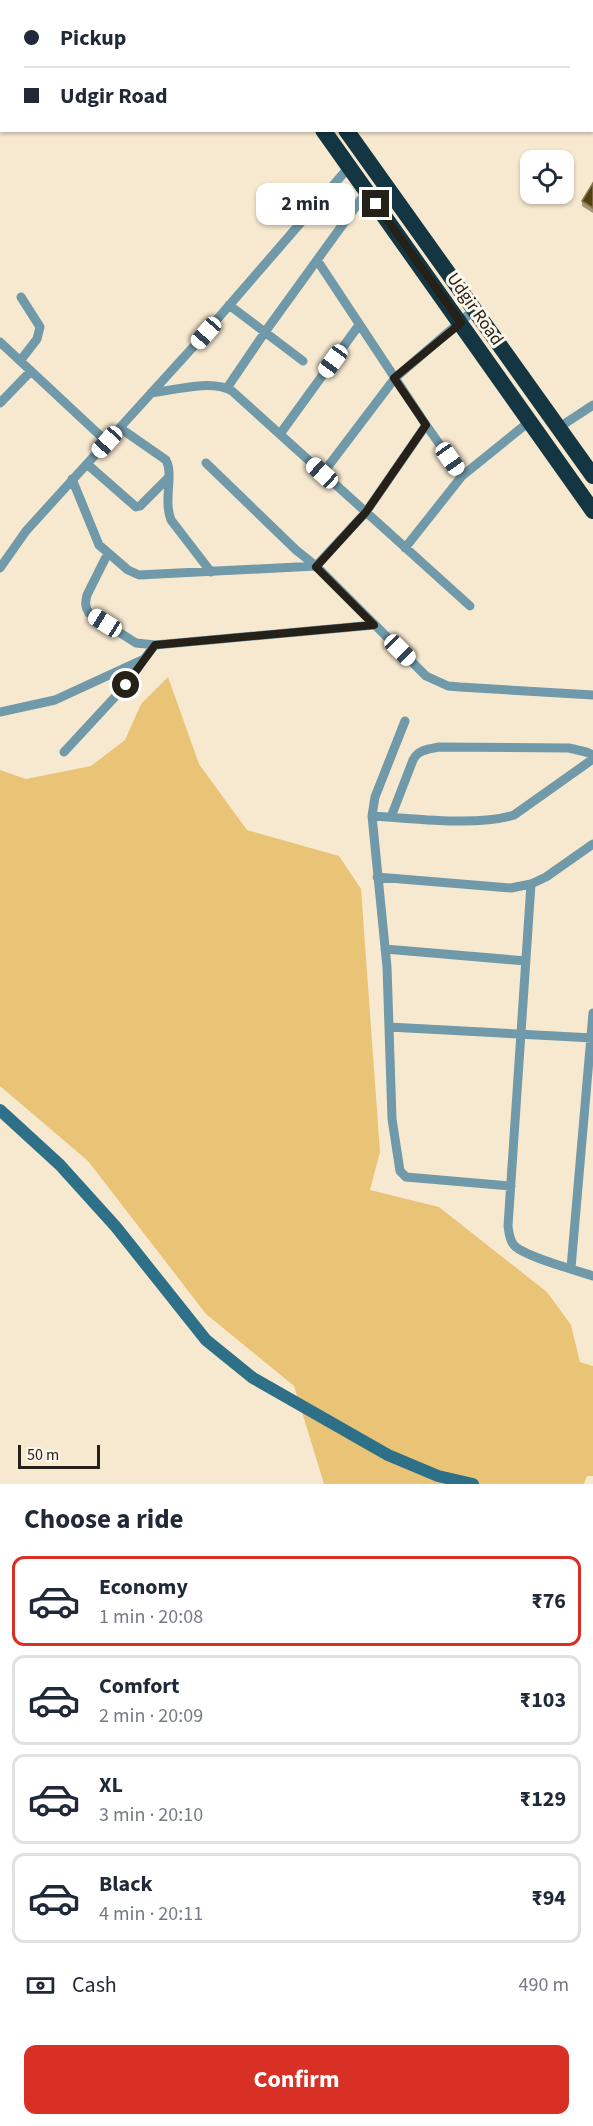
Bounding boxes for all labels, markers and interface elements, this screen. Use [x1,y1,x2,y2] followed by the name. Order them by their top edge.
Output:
[60,22,126,54] text: Pickup
[60,80,168,112] text: Udgir Road
[520,150,574,204] map controls
[520,150,574,204] button: locate
[256,183,355,225] callout: 2 min
[281,190,330,218] text: 2 min
[362,190,389,217] route end
[441,268,509,350] street label: Udgir Road
[187,314,225,352] car
[315,341,351,381] car
[88,423,126,461] car
[432,439,468,479] car
[303,454,341,492] car
[85,606,125,640] car
[381,631,419,669] car
[112,671,139,698] route start
[18,1442,100,1470] scale bar
[27,1444,59,1466] text: 50 m
[24,1500,184,1539] text: Choose a ride
[99,1571,188,1603] text: Economy
[27,1574,81,1628] icon: car
[531,1585,566,1617] text: ₹76
[99,1603,203,1631] text: 1 min · 20:08
[99,1670,180,1702] text: Comfort
[27,1673,81,1727] icon: car
[520,1684,566,1716] text: ₹103
[99,1702,203,1730] text: 2 min · 20:09
[99,1769,123,1801] text: XL
[27,1772,81,1826] icon: car
[520,1783,566,1815] text: ₹129
[99,1801,203,1829] text: 3 min · 20:10
[99,1868,153,1900] text: Black
[27,1871,81,1925] icon: car
[531,1882,566,1914] text: ₹94
[99,1900,203,1928] text: 4 min · 20:11
[24,1969,57,2002] icon: cash
[72,1969,117,2001] text: Cash
[519,1971,569,1999] text: 490 m
[24,2045,569,2114] button: Confirm

